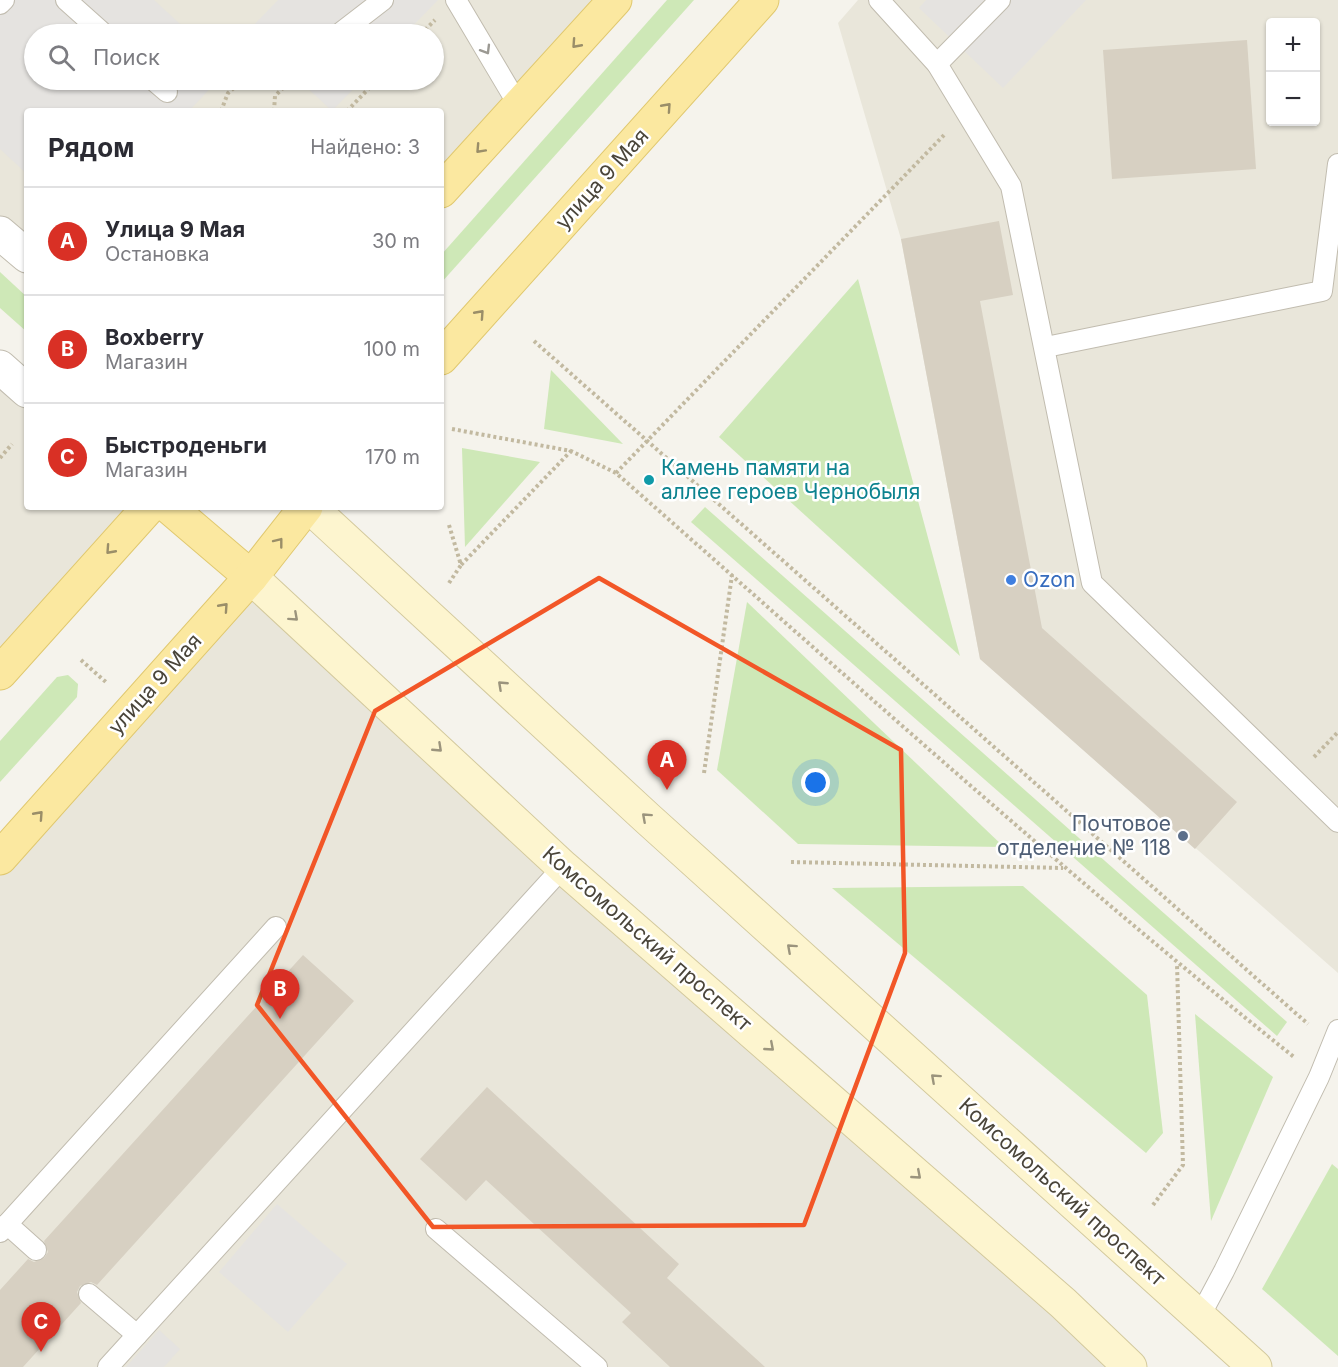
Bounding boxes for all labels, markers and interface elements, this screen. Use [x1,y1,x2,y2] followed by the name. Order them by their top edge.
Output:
[1266,18,1320,126] map controls
[1266,18,1320,72] button: +
[24,24,444,90] search box
[572,37,583,47] one-way arrow
[45,41,78,74] icon: search
[93,44,160,70] text: Поиск
[479,44,490,54] one-way arrow
[1266,72,1320,126] button: −
[660,103,671,113] one-way arrow
[550,123,653,234] street label: улица 9 Мая
[48,132,134,163] text: Рядом
[310,135,420,159] text: Найдено: 3
[476,142,487,152] one-way arrow
[105,216,245,242] text: Улица 9 Мая
[60,229,75,253] text: A
[372,229,420,253] text: 30 m
[105,242,209,266] text: Остановка
[473,310,484,321] one-way arrow
[105,324,204,350] text: Boxberry
[61,337,74,361] text: B
[363,337,420,361] text: 100 m
[105,350,188,374] text: Магазин
[105,432,267,458] text: Быстроденьги
[60,445,75,469] text: C
[365,445,420,469] text: 170 m
[661,455,920,504] place label: Камень памяти на аллее героев Чернобыля
[105,458,188,482] text: Магазин
[642,473,656,487] marker: Камень памяти на аллее героев Чернобыля
[271,538,282,549] one-way arrow
[106,544,117,554] one-way arrow
[1023,567,1075,592] place label: Ozon
[1004,573,1018,587] marker: Ozon
[217,603,228,614] one-way arrow
[287,609,298,620] one-way arrow
[103,628,206,739] street label: улица 9 Мая
[499,681,510,692] one-way arrow
[648,740,686,790] pin: A
[430,741,441,752] one-way arrow
[801,768,830,797] your location
[32,811,43,822] one-way arrow
[997,811,1171,860] place label: Почтовое отделение № 118
[642,813,652,824] one-way arrow
[1176,829,1190,843] marker: Почтовое отделение № 118
[538,841,757,1036] street label: Комсомольский проспект
[787,944,798,955] one-way arrow
[260,970,300,1019] pin: B
[763,1040,774,1051] one-way arrow
[932,1074,942,1085] one-way arrow
[954,1092,1171,1291] street label: Комсомольский проспект
[910,1168,921,1179] one-way arrow
[22,1302,60,1352] pin: C

